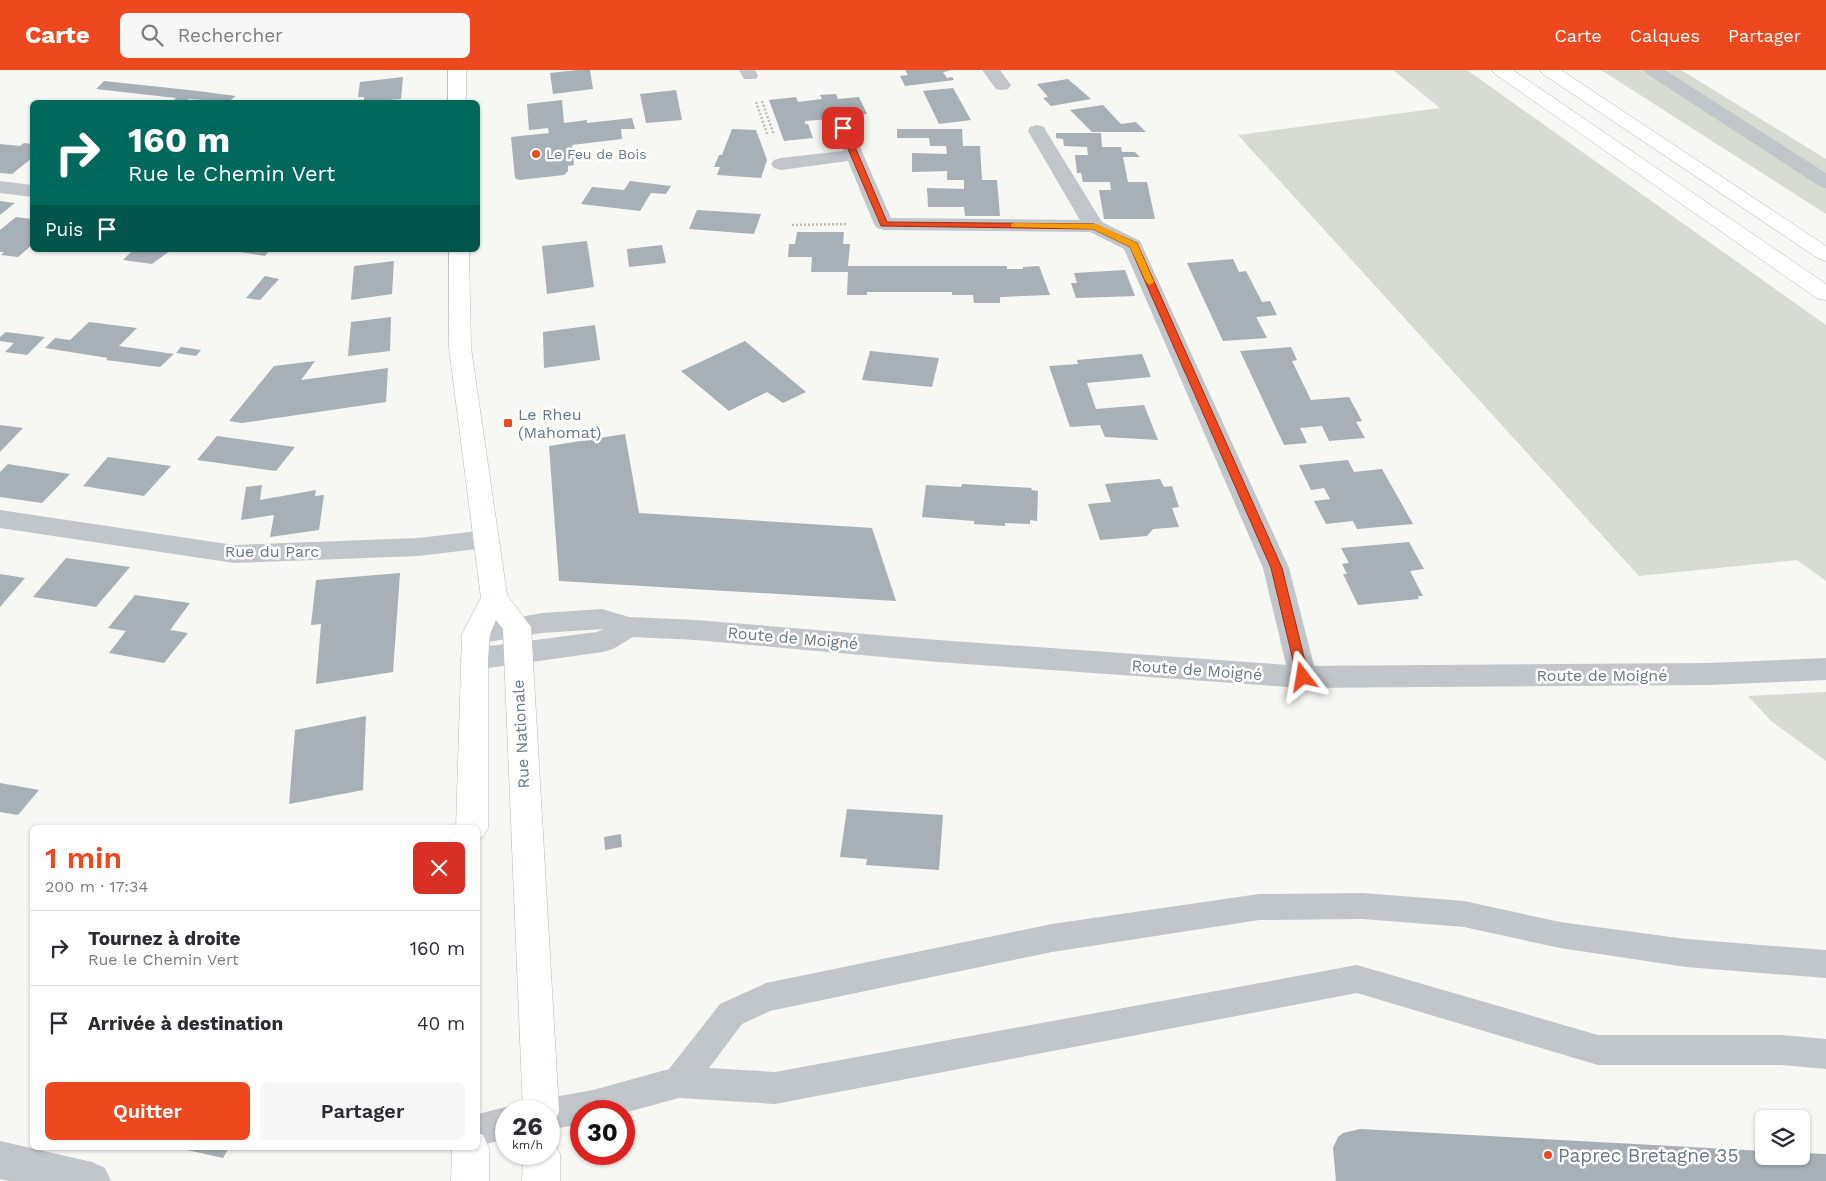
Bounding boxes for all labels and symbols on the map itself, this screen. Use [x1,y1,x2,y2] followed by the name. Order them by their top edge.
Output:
[822,107,864,149] pin
[546,146,647,162] place label: Le Feu de Bois
[530,148,542,160] marker: Le Feu de Bois
[518,405,601,442] place label: Le Rheu (Mahomat)
[502,417,514,429] marker: Le Rheu (Mahomat)
[225,542,319,561] street label: Rue du Parc
[727,623,859,653] street label: Route de Moigné
[1276,650,1328,702] position arrow
[1131,656,1263,684] street label: Route de Moigné
[1537,666,1668,685] street label: Route de Moigné
[509,679,533,789] street label: Rue Nationale
[570,1100,635,1165] speed limit sign: 30
[1558,1144,1738,1167] place label: Paprec Bretagne 35
[1542,1149,1554,1161] marker: Paprec Bretagne 35

